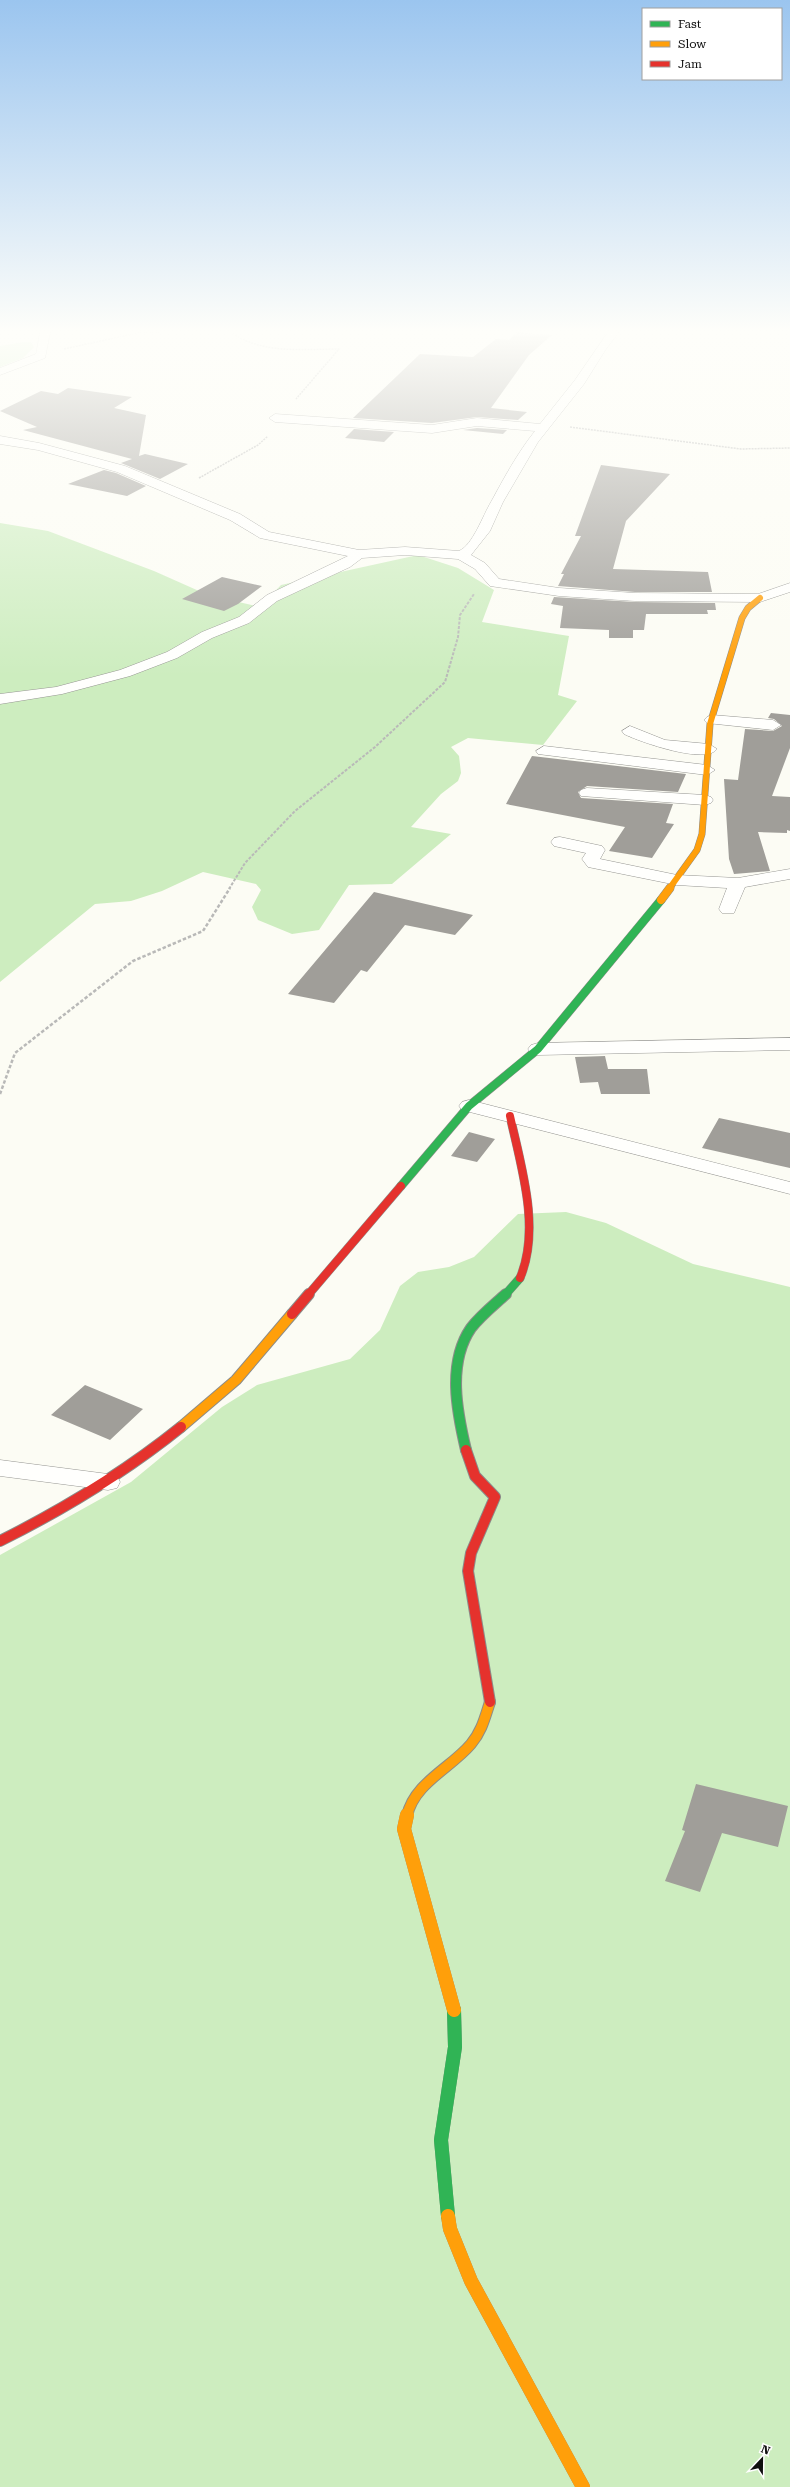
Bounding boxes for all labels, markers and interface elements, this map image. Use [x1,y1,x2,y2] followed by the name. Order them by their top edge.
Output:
[642,8,782,80] legend
[678,17,702,31] text: Fast
[678,37,706,51] text: Slow
[678,57,702,71] text: Jam
[742,2439,782,2479] north arrow
[759,2443,772,2458] text: N

